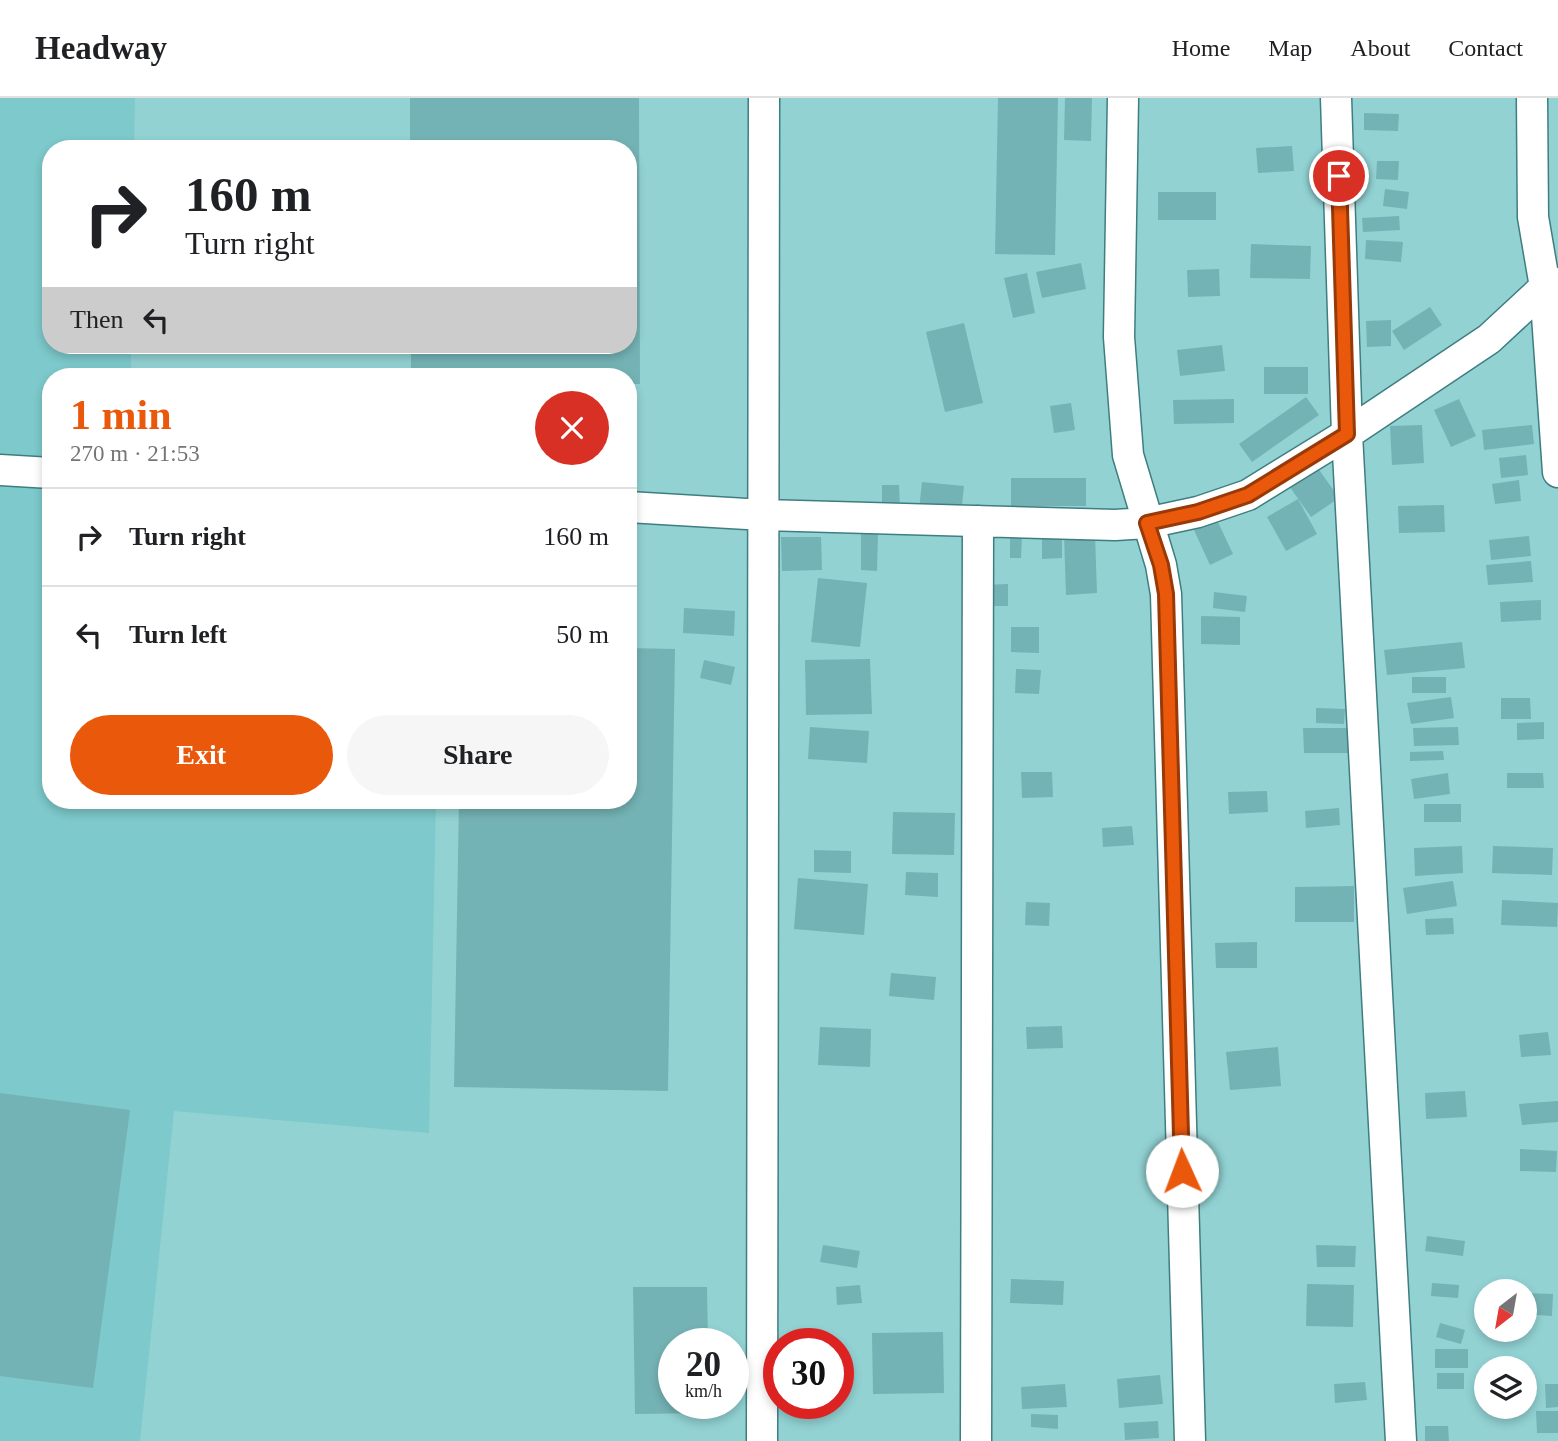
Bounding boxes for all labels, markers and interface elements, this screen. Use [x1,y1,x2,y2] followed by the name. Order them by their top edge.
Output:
[35,30,167,66] text: Headway
[1172,35,1230,61] text: Home
[1268,35,1312,61] text: Map
[1350,35,1410,61] text: About
[1448,35,1523,61] text: Contact
[1309,146,1369,206] pin
[1320,157,1358,195] icon: arrive
[185,167,312,222] text: 160 m
[70,168,161,259] icon: right
[185,225,315,261] text: Turn right
[137,301,175,339] icon: left
[70,305,123,334] text: Then
[535,391,609,465] button: close
[70,392,172,438] text: 1 min
[70,441,200,466] text: 270 m · 21:53
[70,518,108,556] icon: right
[129,522,246,551] text: Turn right
[543,522,609,551] text: 160 m
[70,616,108,654] icon: left
[129,620,227,649] text: Turn left
[556,620,609,649] text: 50 m
[70,715,333,795] button: Exit
[347,715,609,795] button: Share
[1145,1134,1219,1208] position arrow
[1474,1279,1536,1342] north arrow
[1474,1279,1537,1419] map controls
[763,1328,854,1419] speed limit sign: 30
[686,1345,721,1384] text: 20
[1474,1356,1537,1419] button: layers
[685,1381,722,1401] text: km/h

